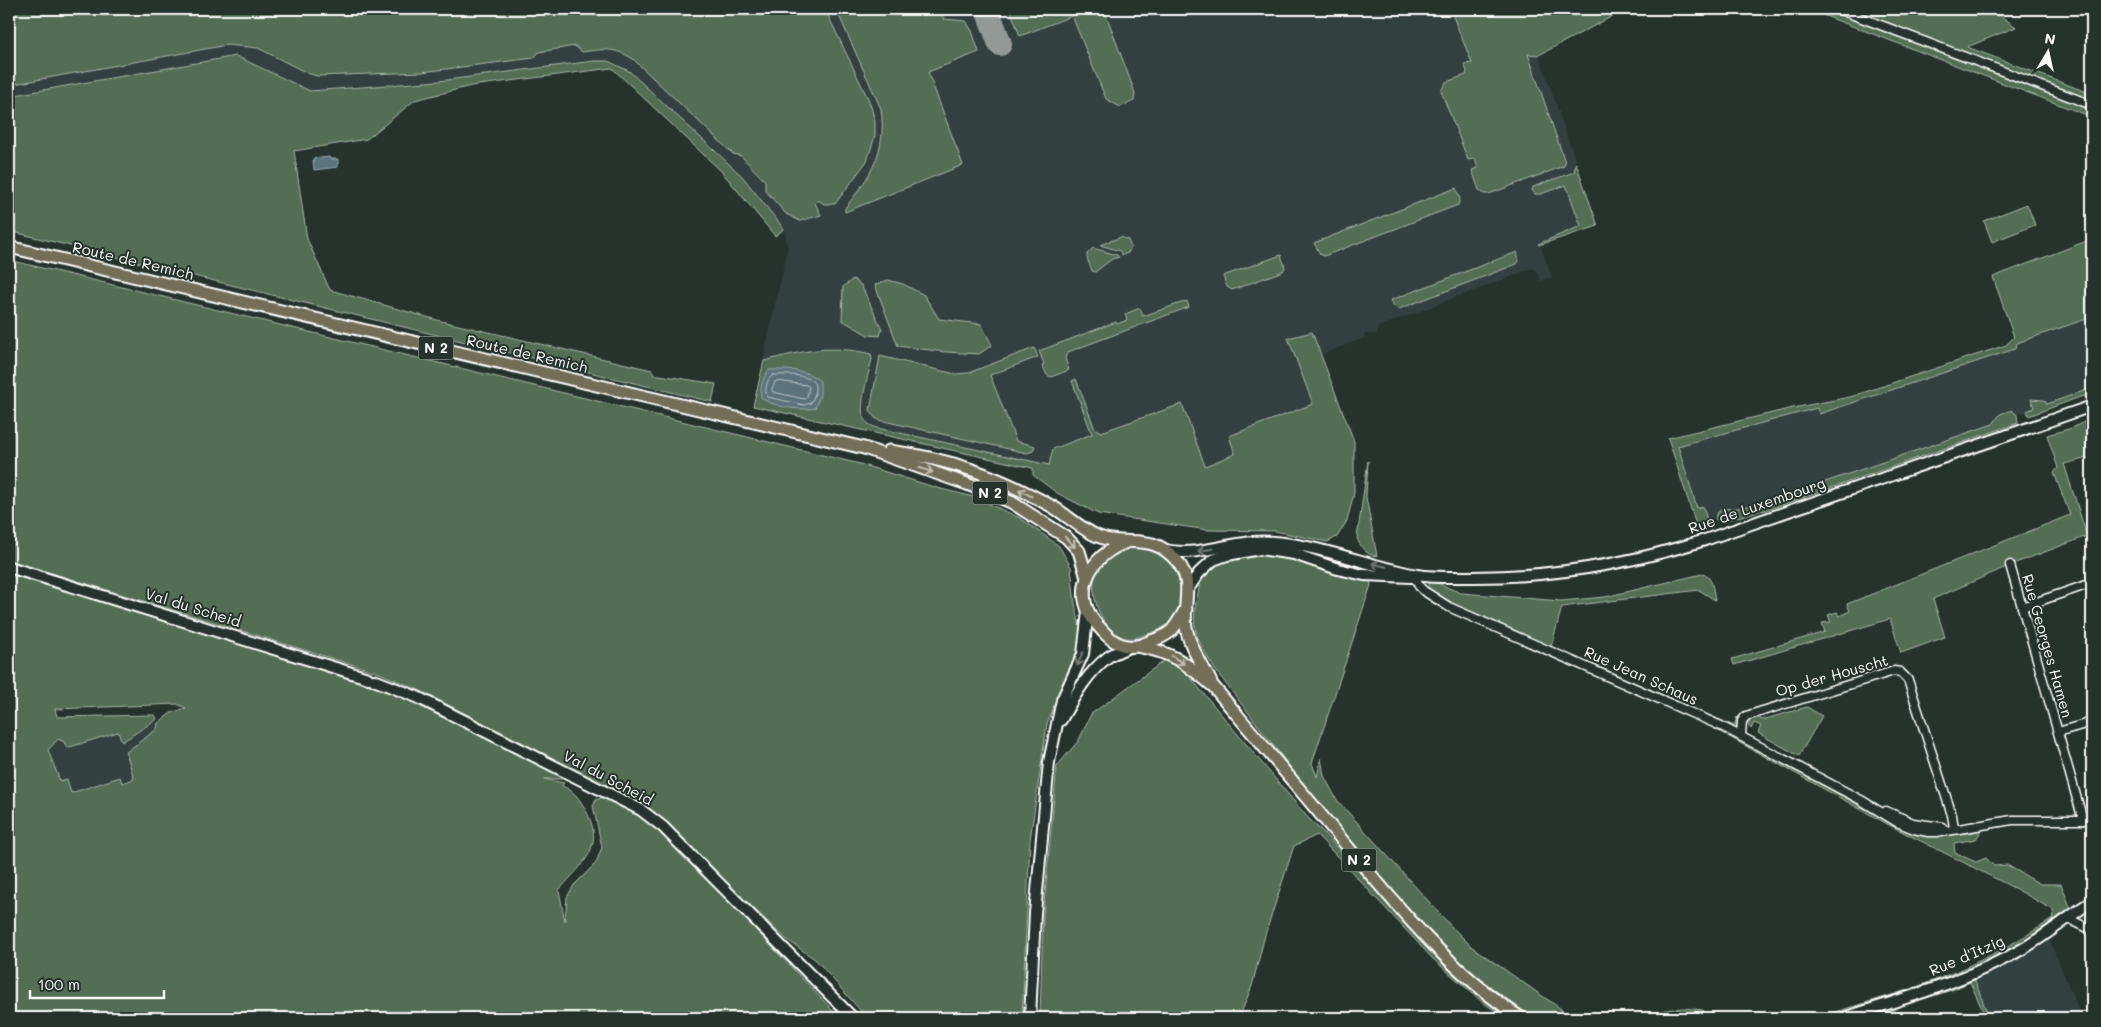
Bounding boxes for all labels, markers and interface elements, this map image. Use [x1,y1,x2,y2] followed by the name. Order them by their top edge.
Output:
[2024,28,2074,78] north arrow
[2043,28,2057,49] text: N
[71,236,196,284] street label: Route de Remich
[465,329,590,377] street label: Route de Remich
[418,336,454,359] road number: N 2
[918,465,934,475] one-way arrow
[1686,472,1828,538] street label: Rue de Luxembourg
[972,482,1008,504] road number: N 2
[1018,488,1033,498] one-way arrow
[1064,536,1076,549] one-way arrow
[1197,545,1213,555] one-way arrow
[1371,560,1387,570] one-way arrow
[2018,572,2078,720] street label: Rue Georges Hamen
[143,583,244,631] street label: Val du Scheid
[1581,641,1701,709] street label: Rue Jean Schaus
[1773,649,1890,701] street label: Op der Houscht
[1075,651,1084,666] one-way arrow
[1171,654,1185,665] one-way arrow
[560,745,657,809] street label: Val du Scheid
[1342,848,1376,872] road number: N 2
[1926,930,2007,980] street label: Rue d'Itzig
[30,967,164,999] scale bar
[38,974,80,994] text: 100 m

